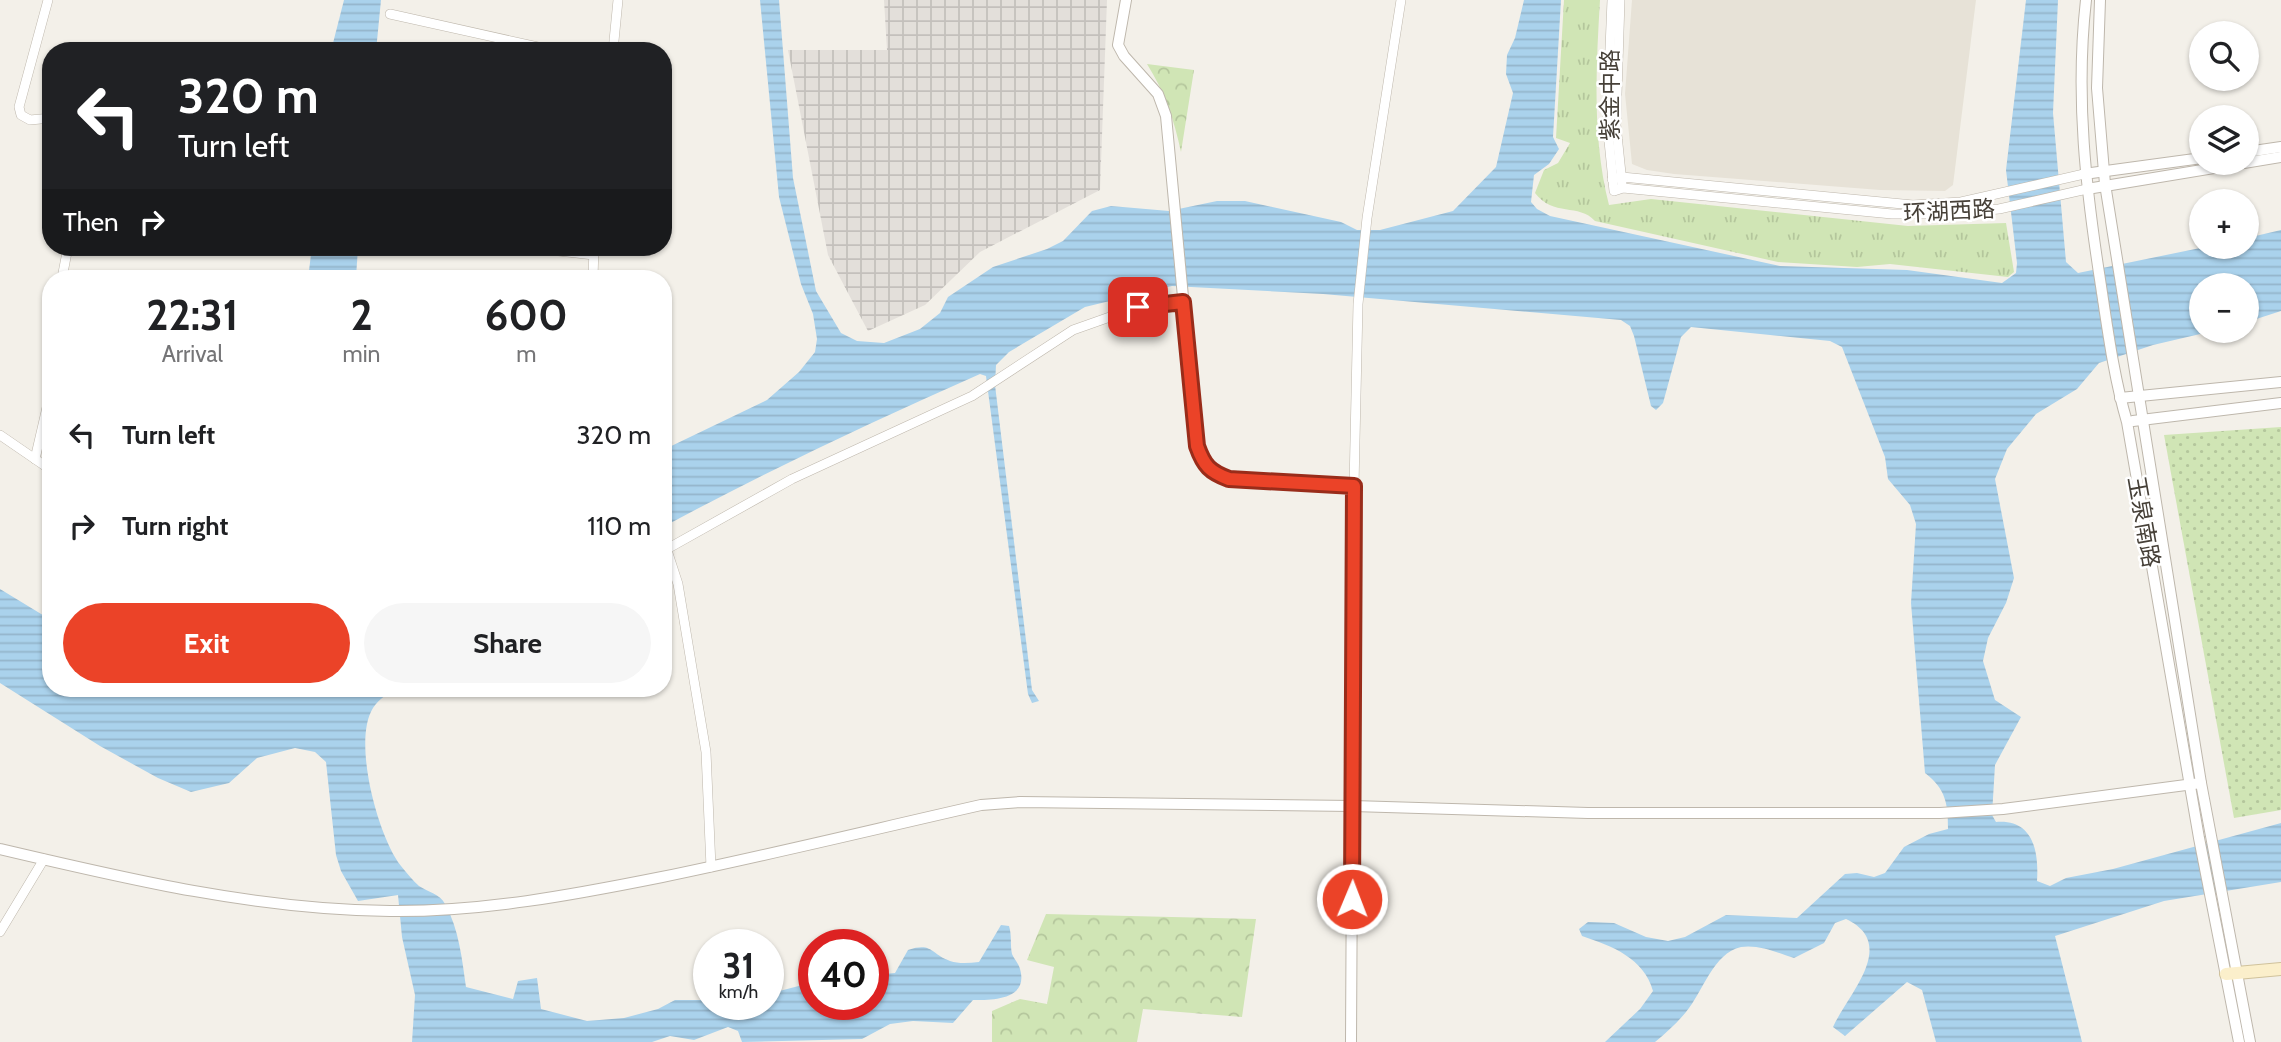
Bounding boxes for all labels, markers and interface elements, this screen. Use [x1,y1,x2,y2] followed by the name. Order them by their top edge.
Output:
[2189,21,2259,343] map controls
[2189,21,2259,91] button: search
[1596,49,1624,141] street label: 紫金中路
[178,66,319,125] text: 320 m
[63,70,154,161] icon: left
[2189,105,2259,175] button: layers
[178,126,289,165] text: Turn left
[2189,189,2259,259] button: +
[1902,195,1996,227] street label: 环湖西路
[133,203,171,241] icon: right
[63,206,119,238] text: Then
[2189,273,2259,343] button: −
[1108,277,1168,337] pin
[1119,288,1157,326] icon: arrive
[146,289,238,341] text: 22:31
[350,289,373,341] text: 2
[485,289,568,341] text: 600
[162,340,223,368] text: Arrival
[343,340,380,368] text: min
[516,340,536,368] text: m
[63,416,101,454] icon: left
[122,419,215,451] text: Turn left
[577,419,651,451] text: 320 m
[2122,474,2166,570] street label: 玉泉南路
[63,507,101,545] icon: right
[122,510,228,542] text: Turn right
[587,510,651,542] text: 110 m
[63,603,350,683] button: Exit
[364,603,651,683] button: Share
[1315,862,1389,936] position arrow
[798,929,889,1020] speed limit sign: 40
[723,944,754,987] text: 31
[719,981,758,1003] text: km/h

